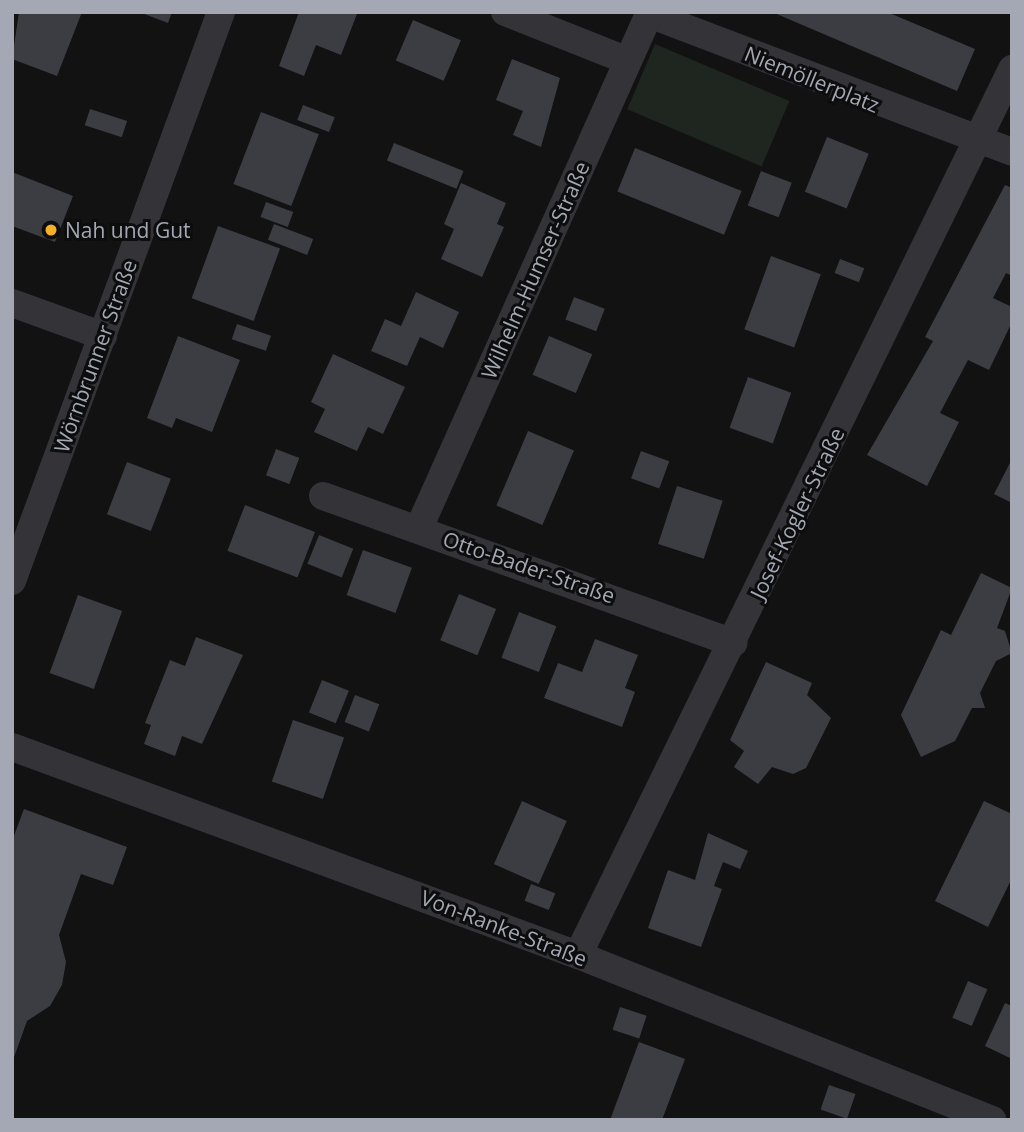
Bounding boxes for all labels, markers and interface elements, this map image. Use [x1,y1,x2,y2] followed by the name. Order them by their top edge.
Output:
[741,41,883,117] street label: Niemöllerplatz
[476,157,594,383] street label: Wilhelm-Humser-Straße
[65,217,191,243] place label: Nah und Gut
[43,222,59,238] marker: Nah und Gut
[48,256,142,456] street label: Wörnbrunner Straße
[745,423,849,603] street label: Josef-Kogler-Straße
[440,526,618,608] street label: Otto-Bader-Straße
[417,885,591,971] street label: Von-Ranke-Straße

